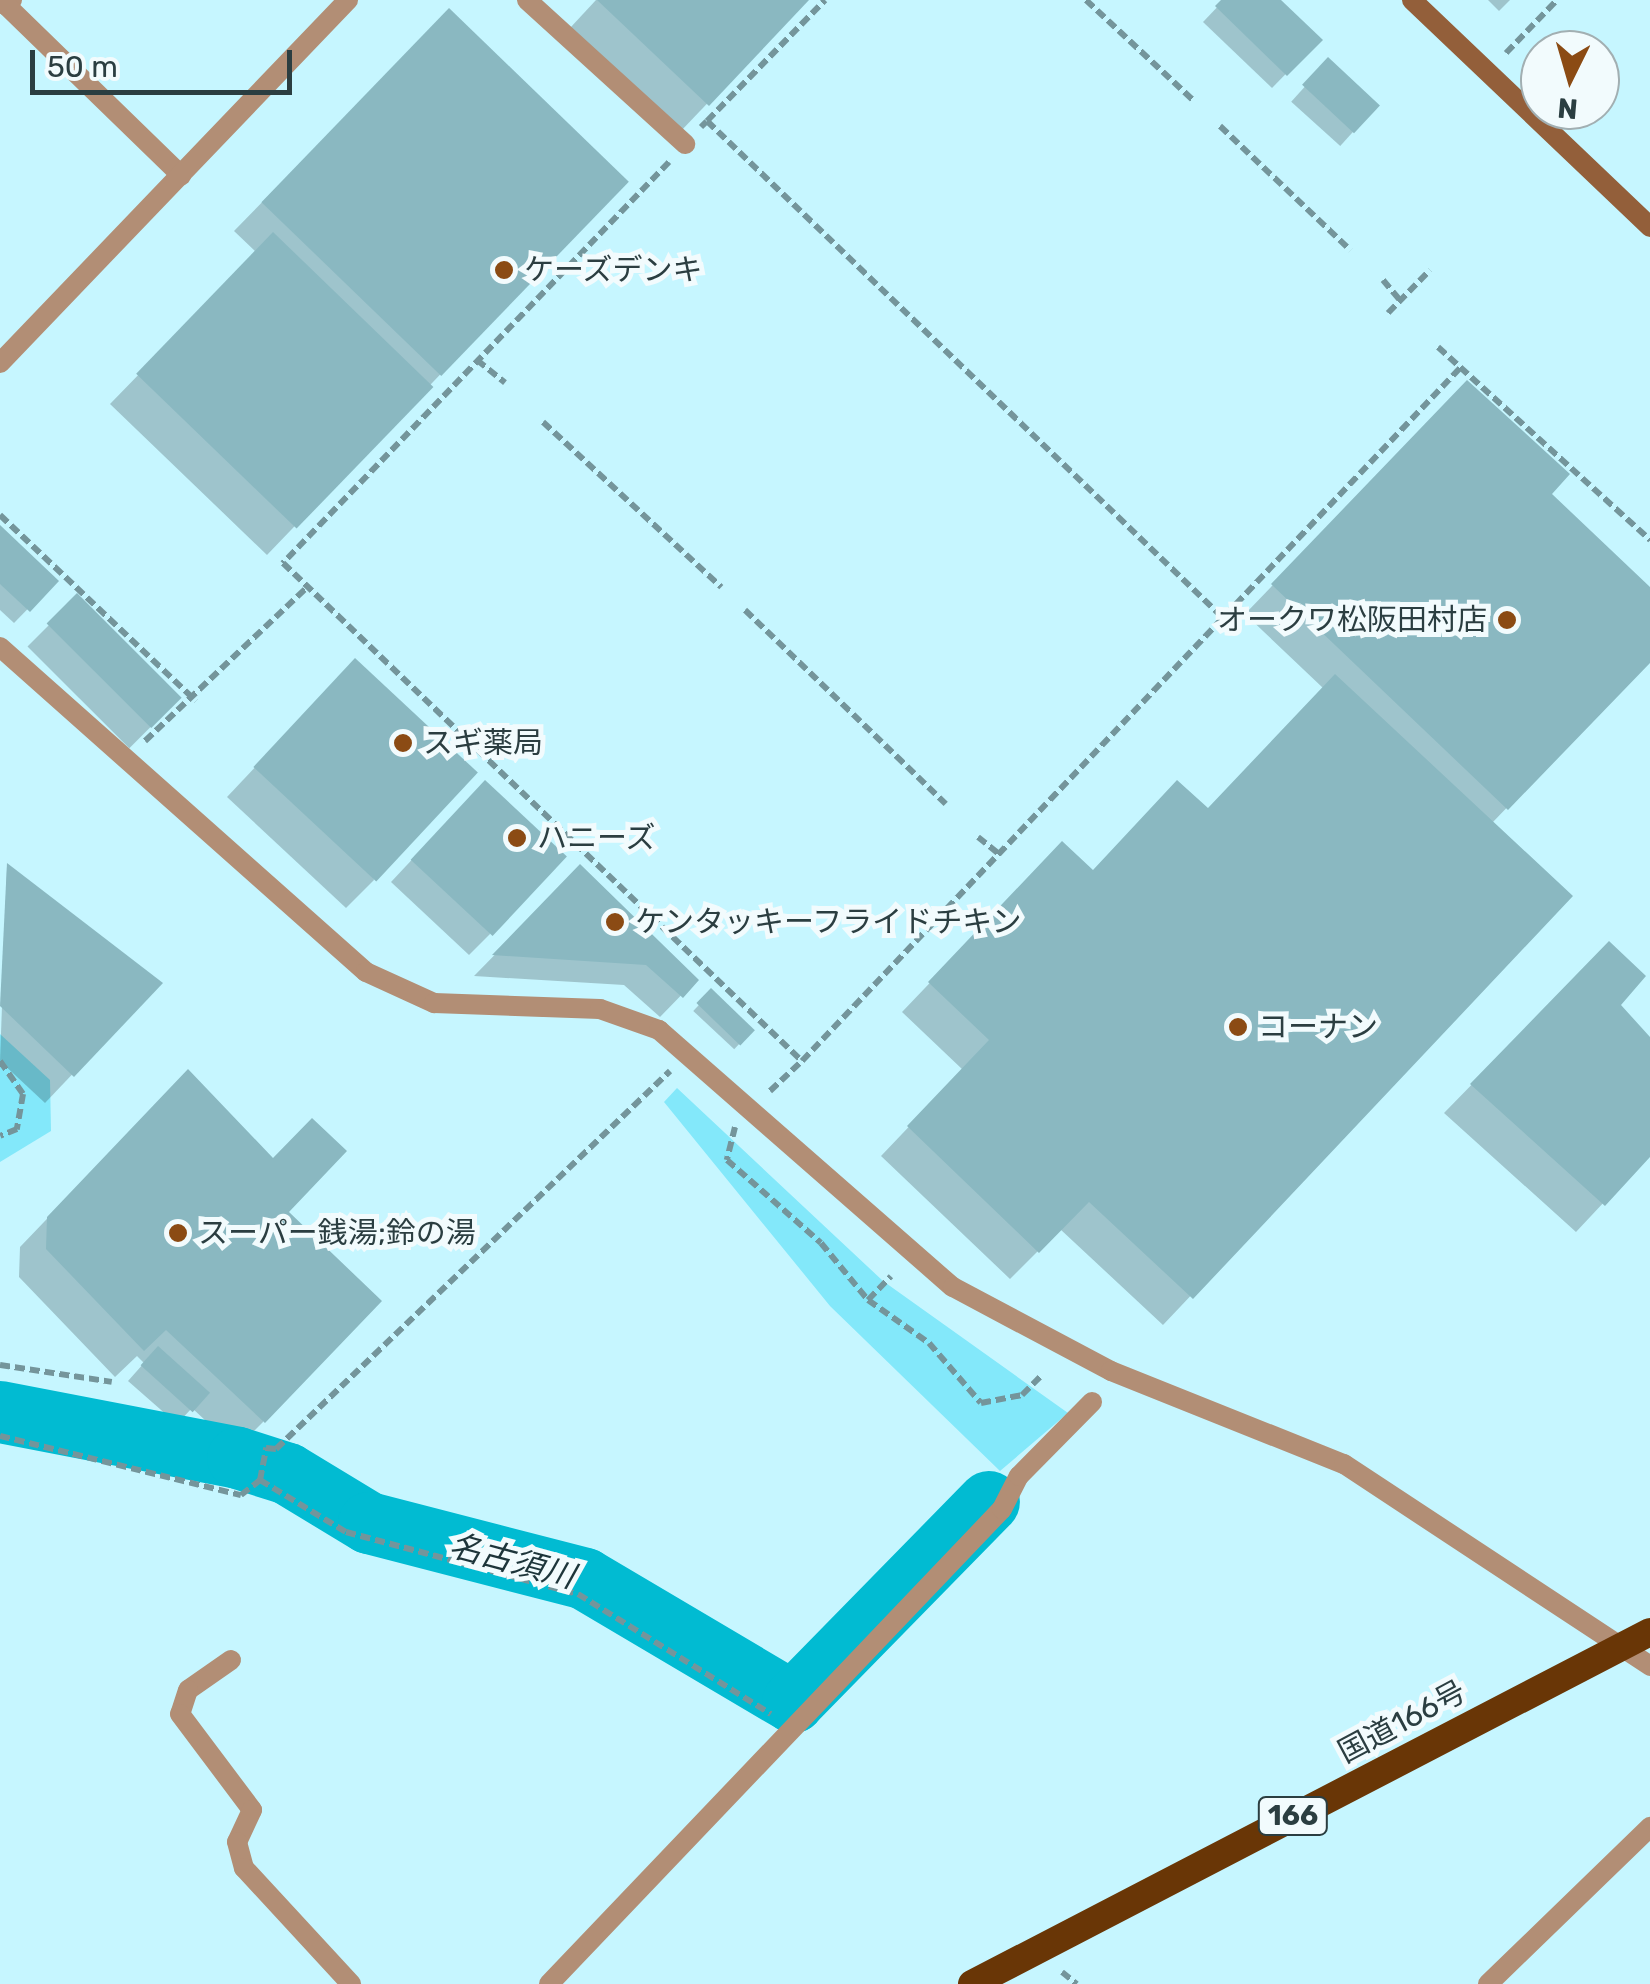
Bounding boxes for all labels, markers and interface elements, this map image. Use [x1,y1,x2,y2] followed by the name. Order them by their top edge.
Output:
[35,30,298,92] scale bar
[1520,30,1620,130] north arrow
[47,49,118,85] text: 50 m
[1556,91,1579,126] text: N
[524,252,704,288] place label: ケーズデンキ
[493,259,515,281] marker: ケーズデンキ
[1217,602,1487,638] place label: オークワ松阪田村店
[1496,609,1518,631] marker: オークワ松阪田村店
[423,725,543,761] place label: スギ薬局
[392,732,414,754] marker: スギ薬局
[537,820,657,856] place label: ハニーズ
[506,827,528,849] marker: ハニーズ
[635,904,1025,940] place label: ケンタッキーフライドチキン
[604,911,626,933] marker: ケンタッキーフライドチキン
[1258,1009,1378,1045] place label: コーナン
[1227,1016,1249,1038] marker: コーナン
[198,1215,476,1251] place label: スーパー銭湯;鈴の湯
[167,1222,189,1244] marker: スーパー銭湯;鈴の湯
[445,1526,579,1596] water label: 名古須川
[1332,1673,1472,1771] street label: 国道166号
[1256,1793,1330,1839] road number: 166

